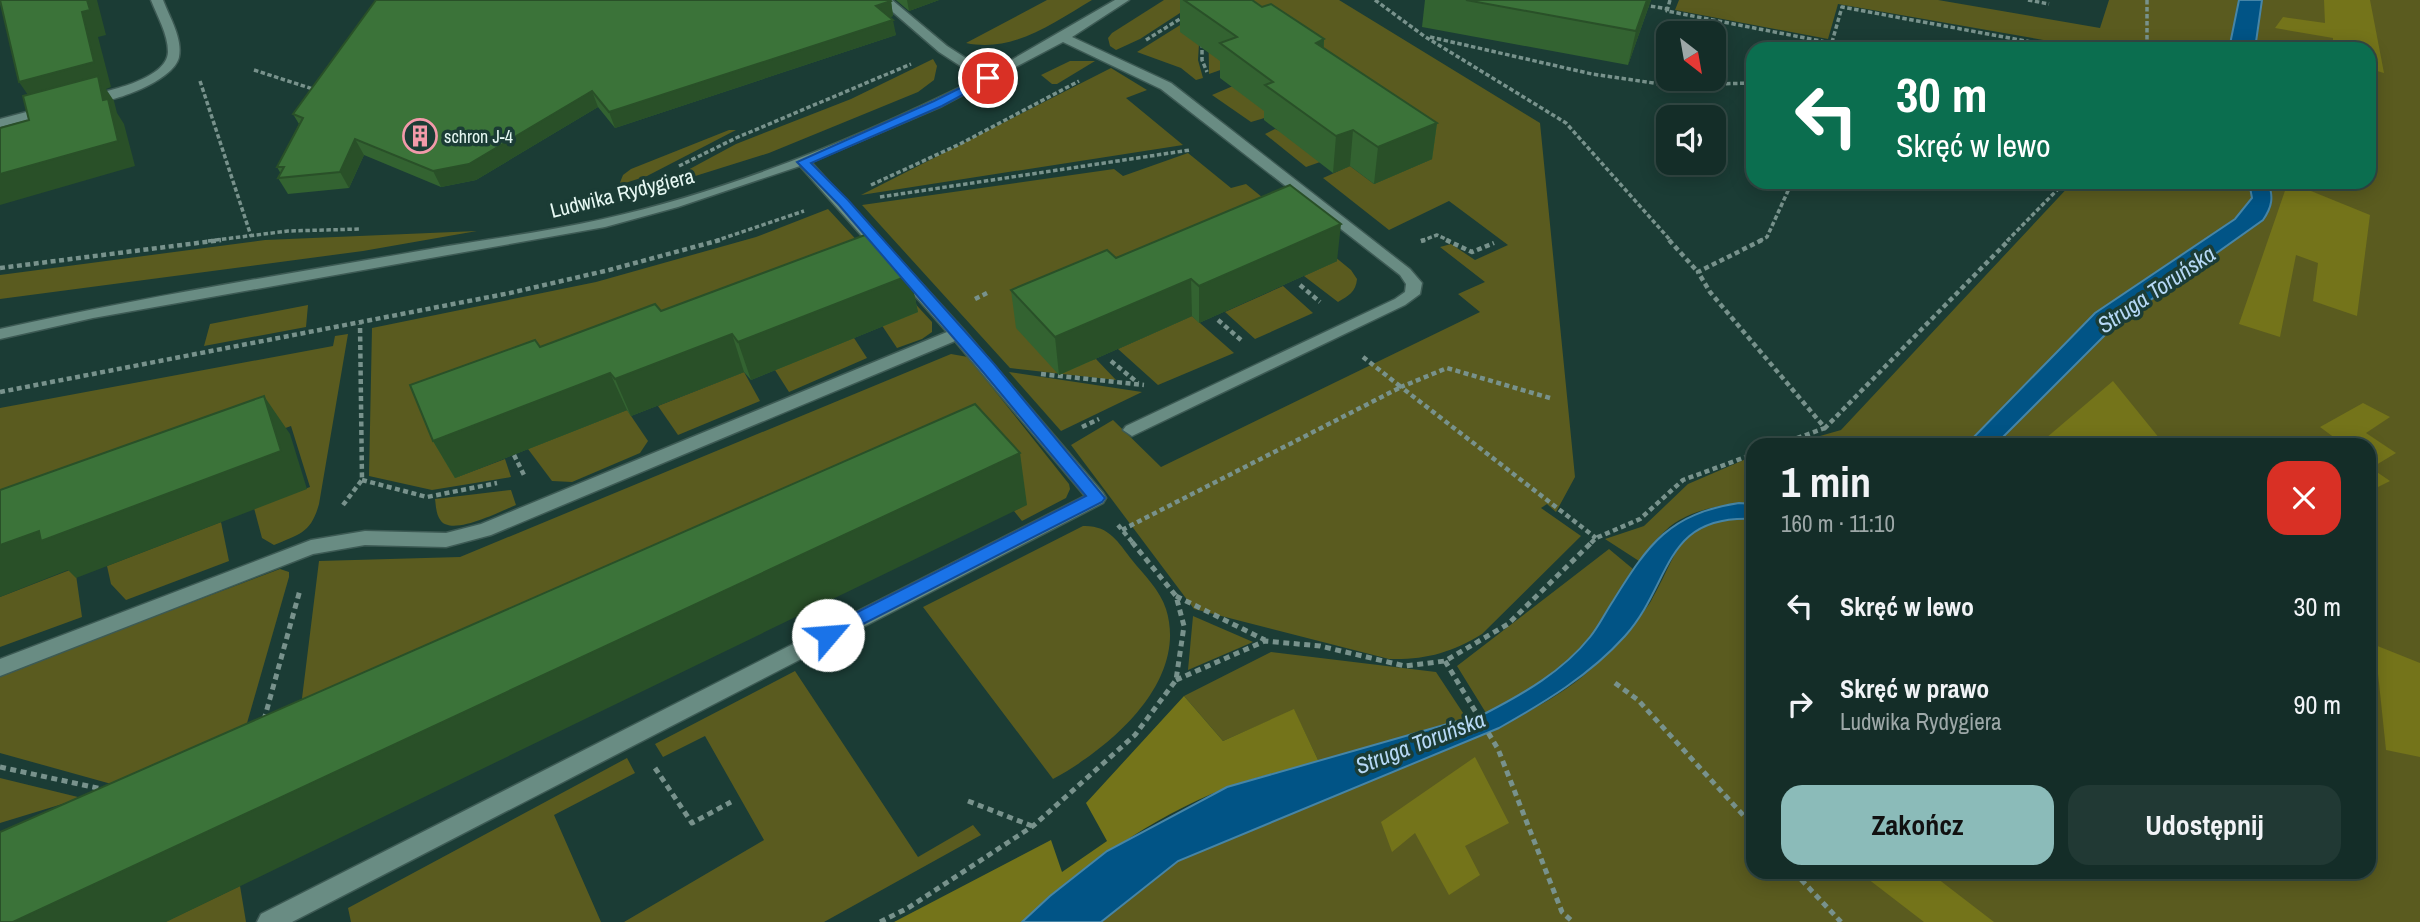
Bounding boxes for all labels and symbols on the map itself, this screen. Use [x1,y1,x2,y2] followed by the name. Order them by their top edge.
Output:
[1656,21,1726,91] north arrow
[958,48,1018,108] pin
[401,117,439,155] building icon: schron J-4
[444,124,513,149] place label: schron J-4
[547,161,697,225] street label: Ludwika Rydygiera
[2091,238,2221,340] water label: Struga Toruńska
[791,598,865,672] position arrow
[1351,703,1489,781] water label: Struga Toruńska

